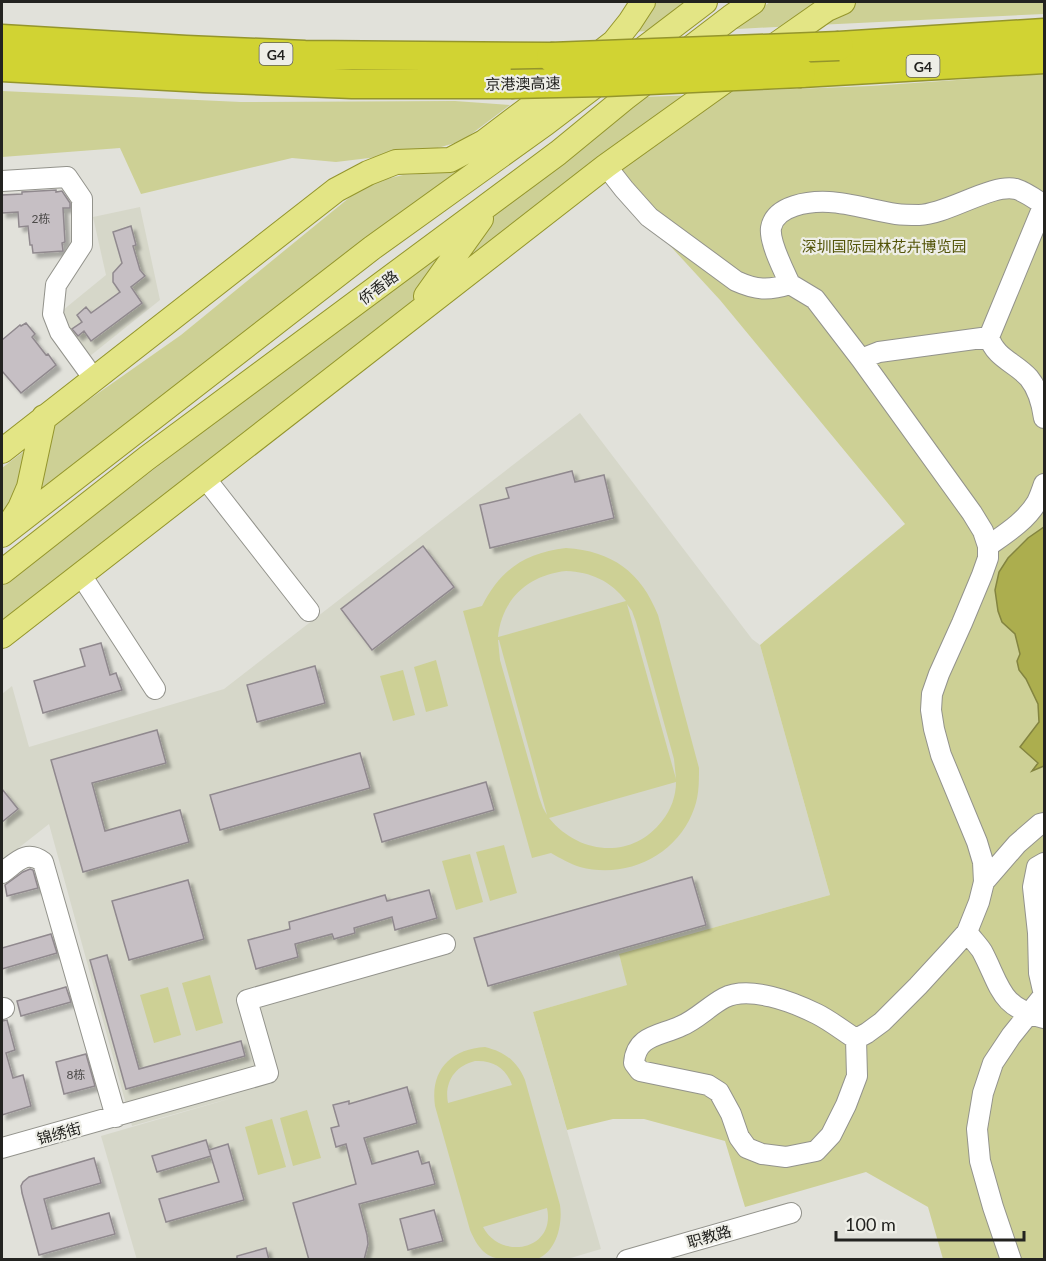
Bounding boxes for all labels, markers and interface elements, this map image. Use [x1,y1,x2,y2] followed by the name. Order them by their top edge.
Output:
[260,43,292,65] road number: G4
[906,55,940,77] road number: G4
[485,73,561,93] street label: 京港澳高速
[32,211,50,226] house number: 2栋
[801,237,967,255] park label: 深圳国际园林花卉博览园
[355,266,401,308] street label: 侨香路
[67,1067,85,1082] house number: 8栋
[35,1118,83,1148] street label: 锦绣街
[836,1204,1024,1242] scale bar
[845,1213,896,1235] text: 100 m
[685,1221,733,1251] street label: 职教路

